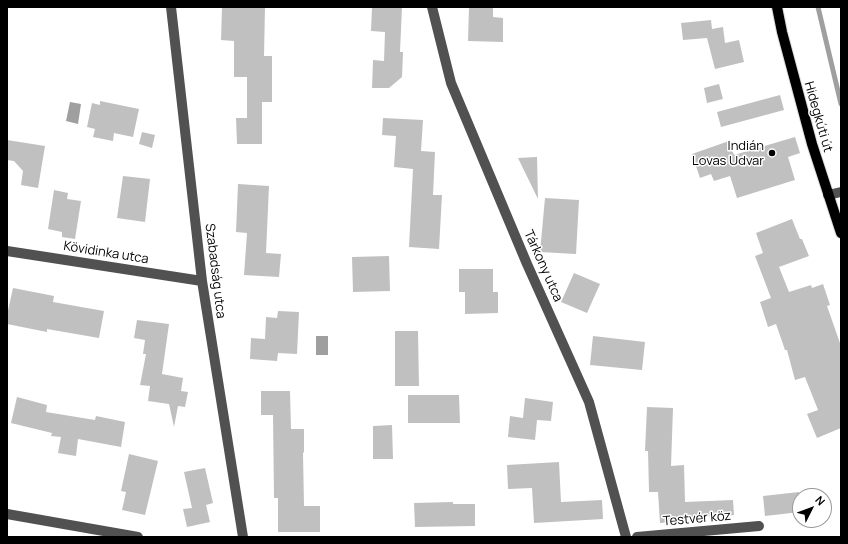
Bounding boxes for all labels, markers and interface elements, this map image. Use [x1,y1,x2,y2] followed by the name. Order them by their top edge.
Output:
[800,80,836,154] street label: Hidegkúti út
[692,138,764,169] place label: Indián Lovas Udvar
[767,148,777,158] marker: Indián Lovas Udvar
[201,223,229,319] street label: Szabadság utca
[520,228,566,304] street label: Tárkony utca
[62,239,150,267] street label: Kövidinka utca
[792,488,832,528] north arrow
[812,492,829,508] text: N
[662,508,732,530] street label: Testvér köz

